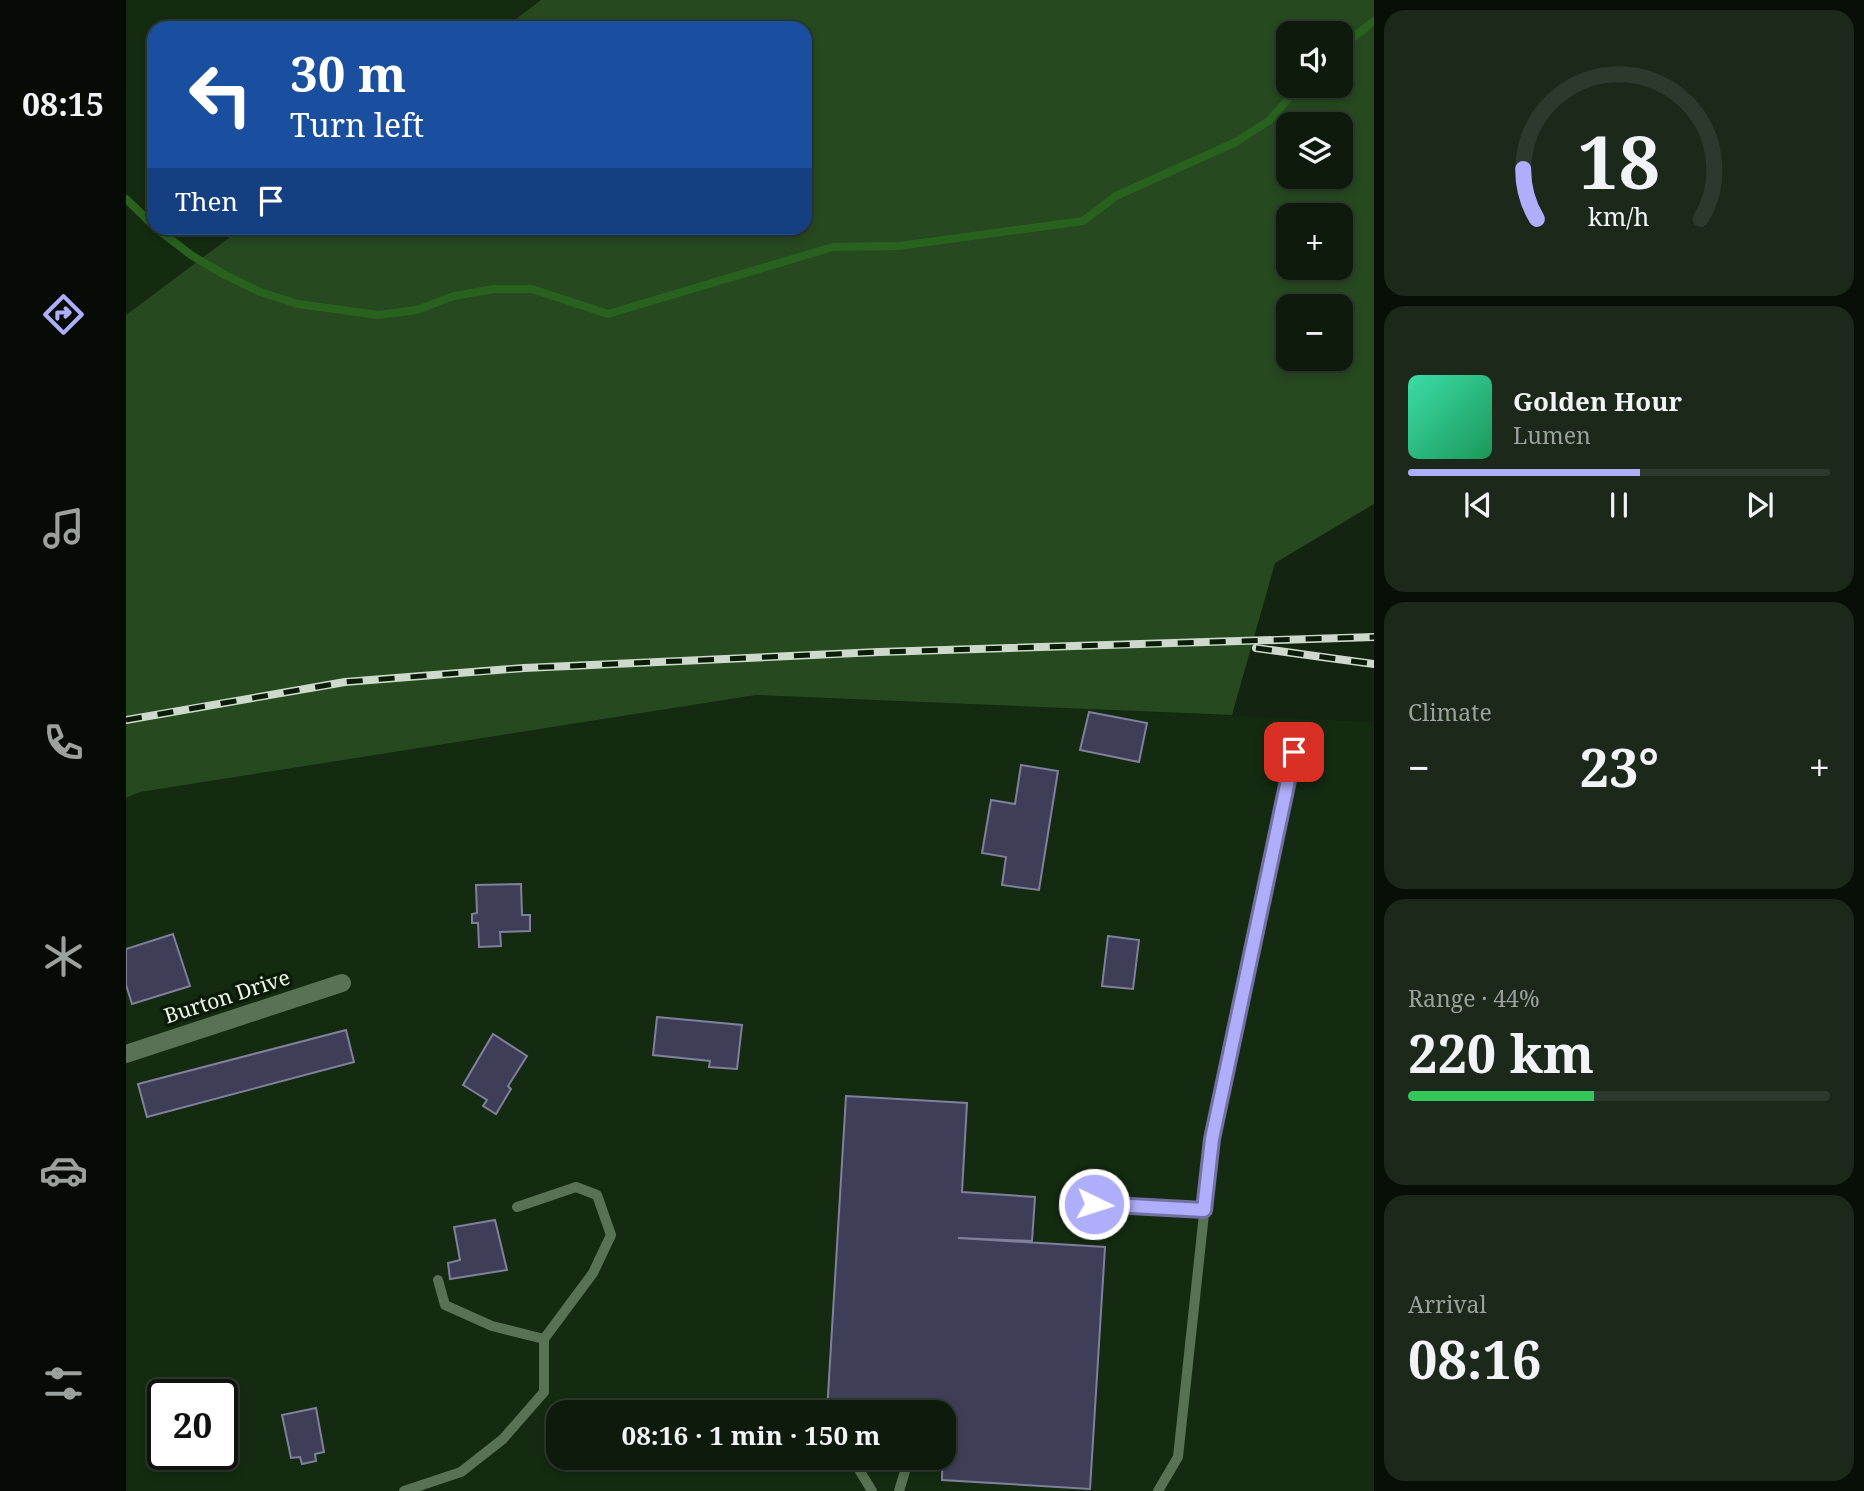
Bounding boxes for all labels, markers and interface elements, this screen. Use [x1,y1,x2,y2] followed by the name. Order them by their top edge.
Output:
[1276,21,1353,371] map controls
[1276,21,1353,98] button: sound
[290,40,406,106] text: 30 m
[175,49,266,140] icon: left
[22,82,104,125] text: 08:15
[290,103,424,146] text: Turn left
[1578,111,1660,210] text: 18
[1276,112,1353,189] button: layers
[252,182,290,220] icon: arrive
[175,183,238,219] text: Then
[1588,199,1650,233] text: km/h
[1276,203,1353,280] button: +
[39,290,88,339] icon: directions
[1276,294,1353,371] button: −
[1513,383,1682,419] text: Golden Hour
[1513,419,1591,451] text: Lumen
[1459,486,1497,524] icon: previous
[1600,486,1638,524] icon: pause
[1741,486,1779,524] icon: next
[39,504,88,553] icon: music
[1408,696,1492,728] text: Climate
[39,718,88,767] icon: phone
[1264,722,1324,782] pin
[1580,731,1659,802] text: 23°
[1275,733,1313,771] icon: arrive
[1408,741,1430,793] text: −
[1809,741,1830,793] text: +
[39,932,88,981] icon: climate
[160,963,293,1030] street label: Burton Drive
[1408,982,1540,1014] text: Range · 44%
[1408,1017,1594,1088] text: 220 km
[39,1146,88,1195] icon: car
[1057,1167,1131,1241] position arrow
[1408,1288,1487,1320] text: Arrival
[1408,1323,1541,1394] text: 08:16
[39,1359,88,1408] icon: filters
[147,1379,238,1470] speed limit sign: 20
[621,1417,881,1453] text: 08:16 · 1 min · 150 m

